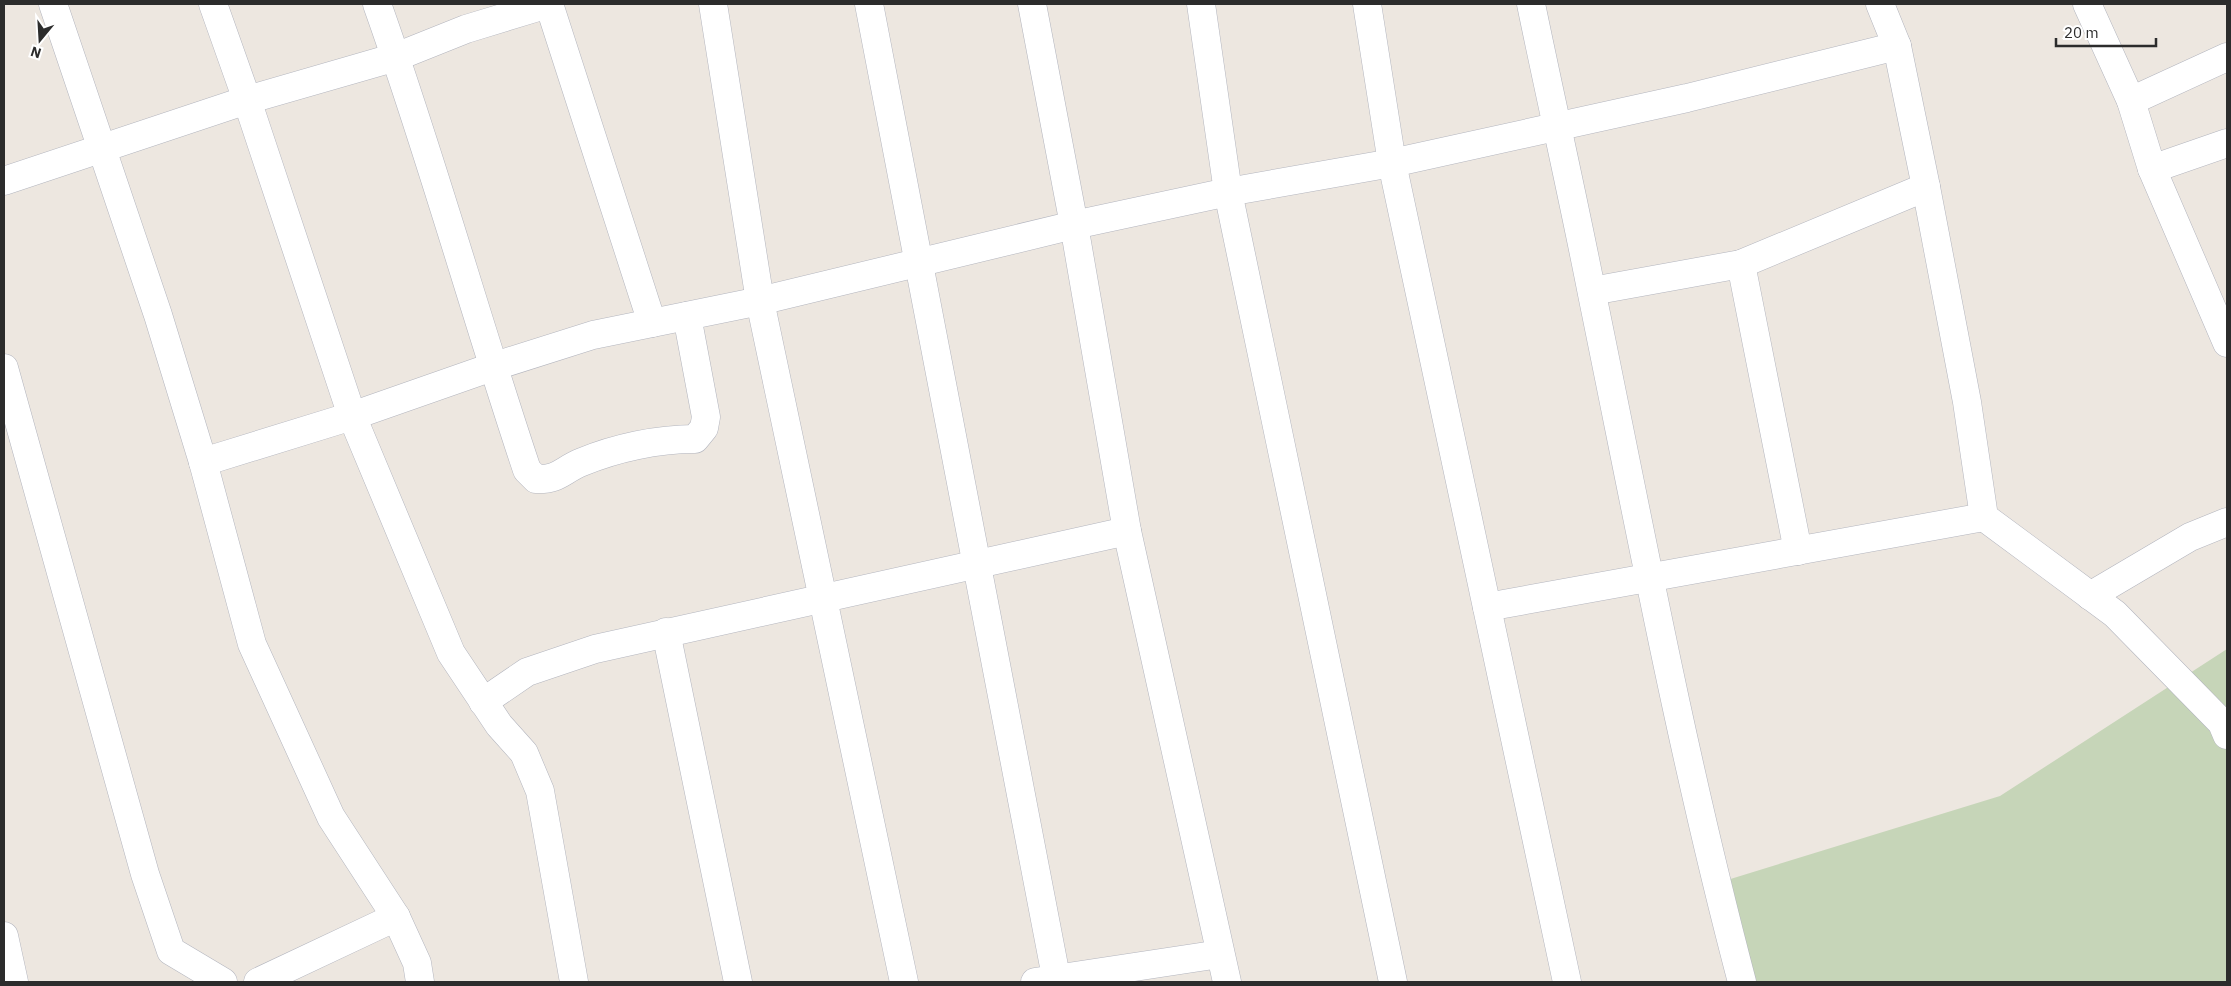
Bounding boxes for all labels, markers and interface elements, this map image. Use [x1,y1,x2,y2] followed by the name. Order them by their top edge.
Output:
[15,15,65,65] north arrow
[2056,15,2156,47] scale bar
[2064,23,2099,42] text: 20 m
[28,42,44,62] text: N

